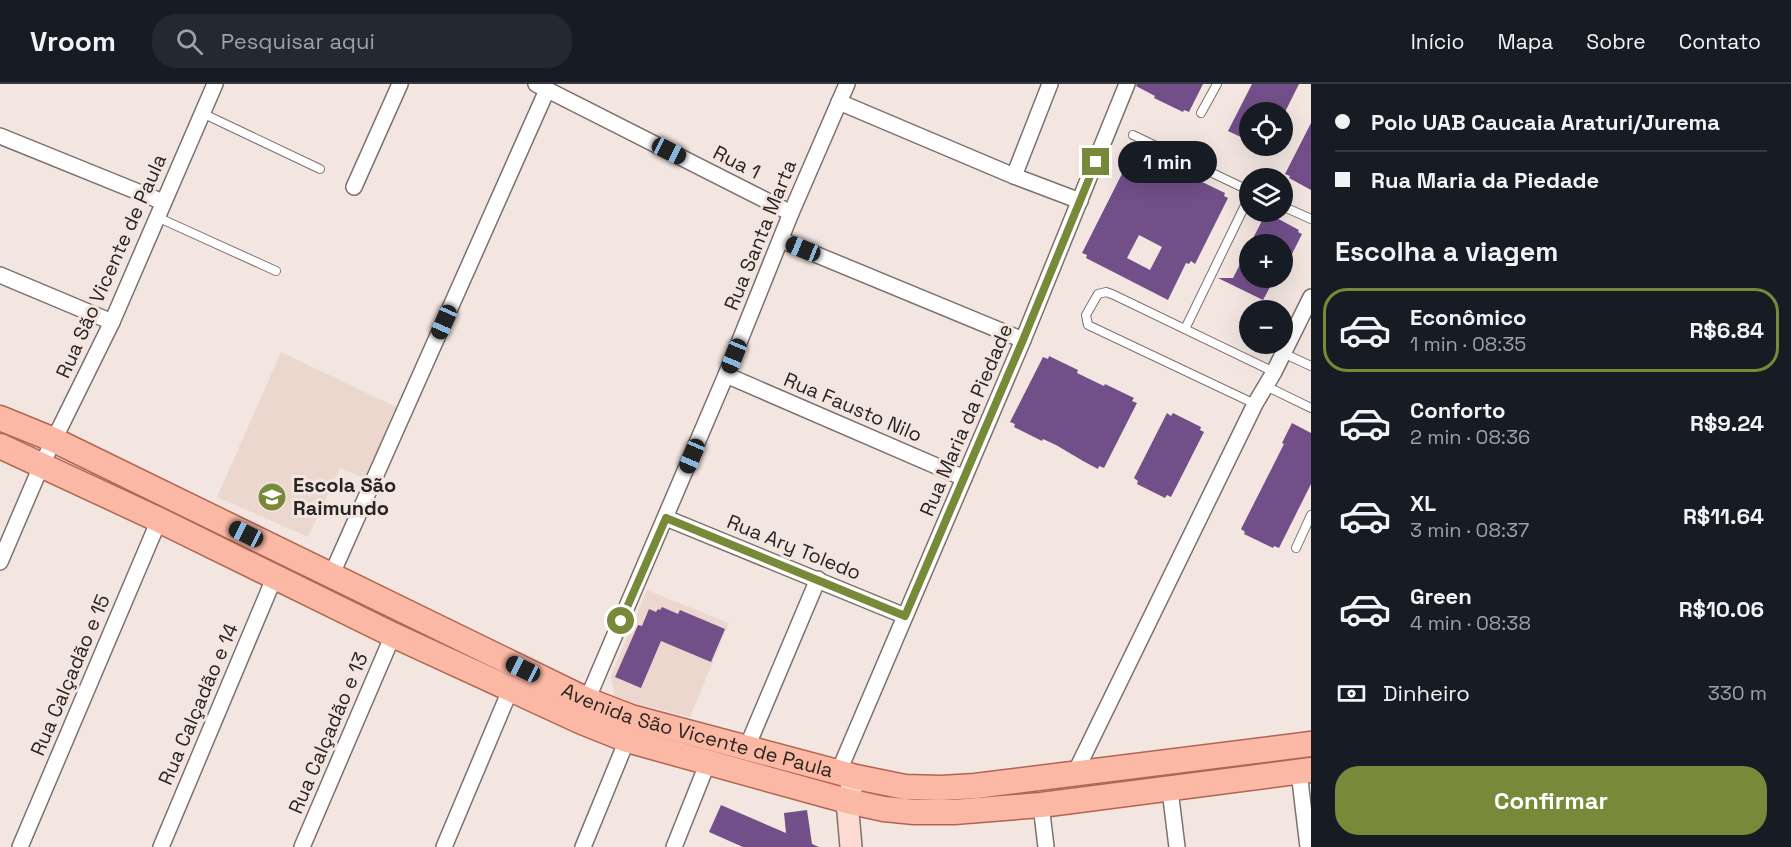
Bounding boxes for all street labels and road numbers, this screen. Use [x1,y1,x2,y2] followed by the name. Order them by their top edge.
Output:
[709,139,765,185] street label: Rua 1
[50,150,172,382] street label: Rua São Vicente de Paula
[718,156,802,314] street label: Rua Santa Marta
[914,320,1018,520] street label: Rua Maria da Piedade
[780,366,926,448] street label: Rua Fausto Nilo
[723,508,865,586] street label: Rua Ary Toledo
[24,590,116,760] street label: Rua Calçadão e 15
[152,619,244,789] street label: Rua Calçadão e 14
[282,648,374,818] street label: Rua Calçadão e 13
[557,677,836,783] street label: Avenida São Vicente de Paula

